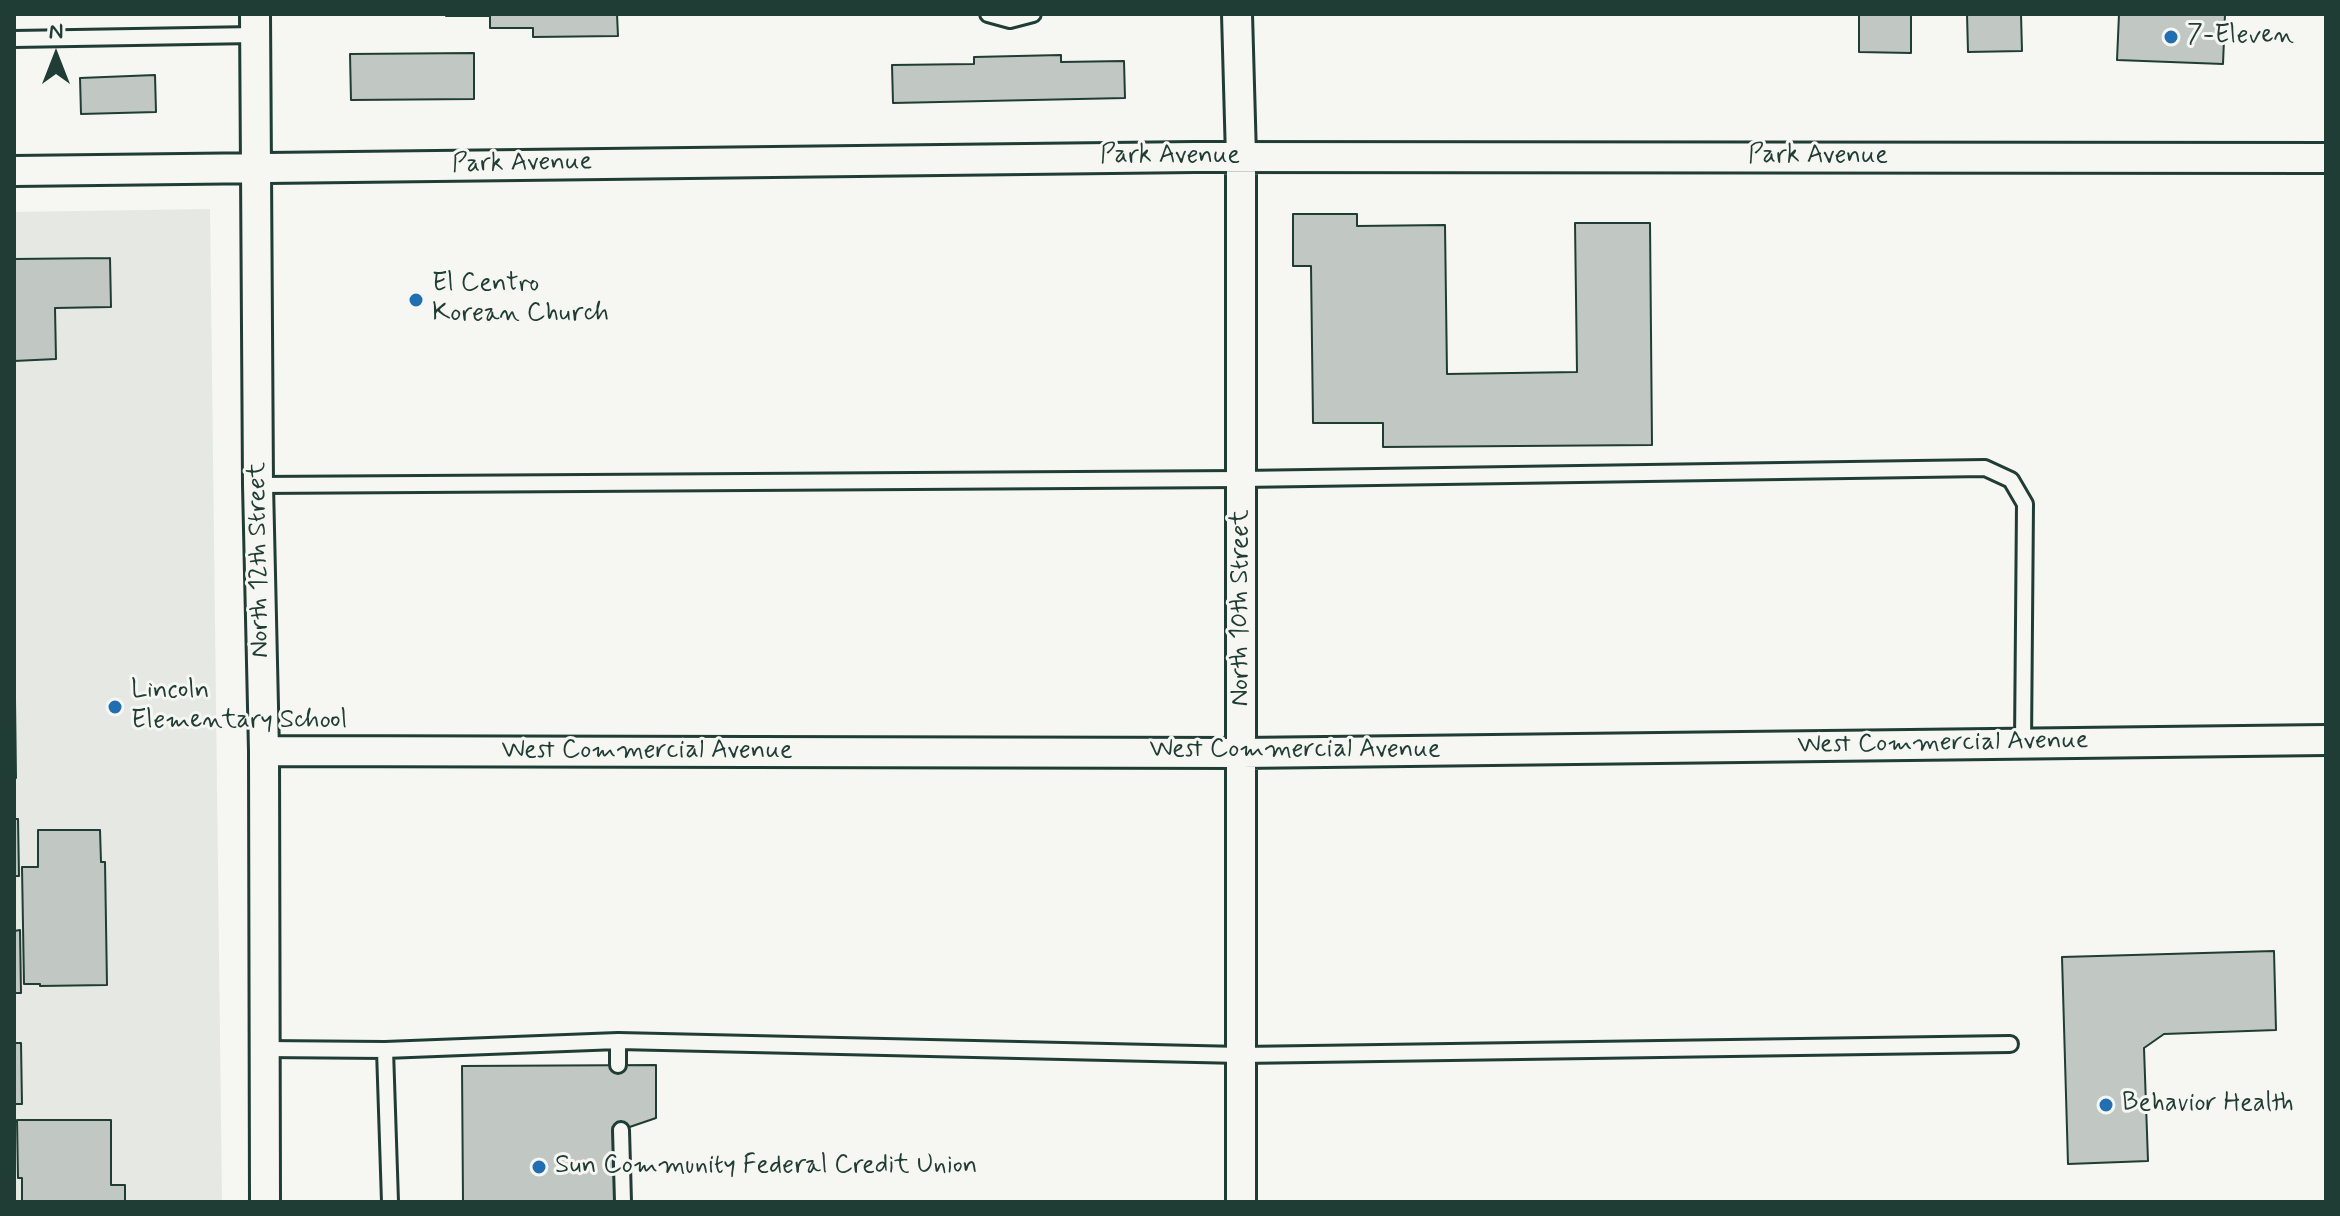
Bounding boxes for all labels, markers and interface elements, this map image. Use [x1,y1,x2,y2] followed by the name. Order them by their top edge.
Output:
[16,16,96,96] north arrow
[49,18,63,46] text: N
[2187,21,2294,53] place label: 7-Eleven
[2162,28,2180,46] marker: 7-Eleven
[1100,141,1240,173] street label: Park Avenue
[1748,141,1888,173] street label: Park Avenue
[452,147,592,181] street label: Park Avenue
[432,269,609,330] place label: El Centro Korean Church
[407,291,425,309] marker: El Centro Korean Church
[243,462,277,658] street label: North 12th Street
[1226,509,1258,707] street label: North 10th Street
[131,676,347,738] place label: Lincoln Elementary School
[106,698,124,716] marker: Lincoln Elementary School
[1797,726,2089,762] street label: West Commercial Avenue
[1149,735,1441,767] street label: West Commercial Avenue
[501,736,793,768] street label: West Commercial Avenue
[2122,1089,2294,1121] place label: Behavior Health
[2097,1096,2115,1114] marker: Behavior Health
[555,1151,977,1183] place label: Sun Community Federal Credit Union
[530,1158,548,1176] marker: Sun Community Federal Credit Union

